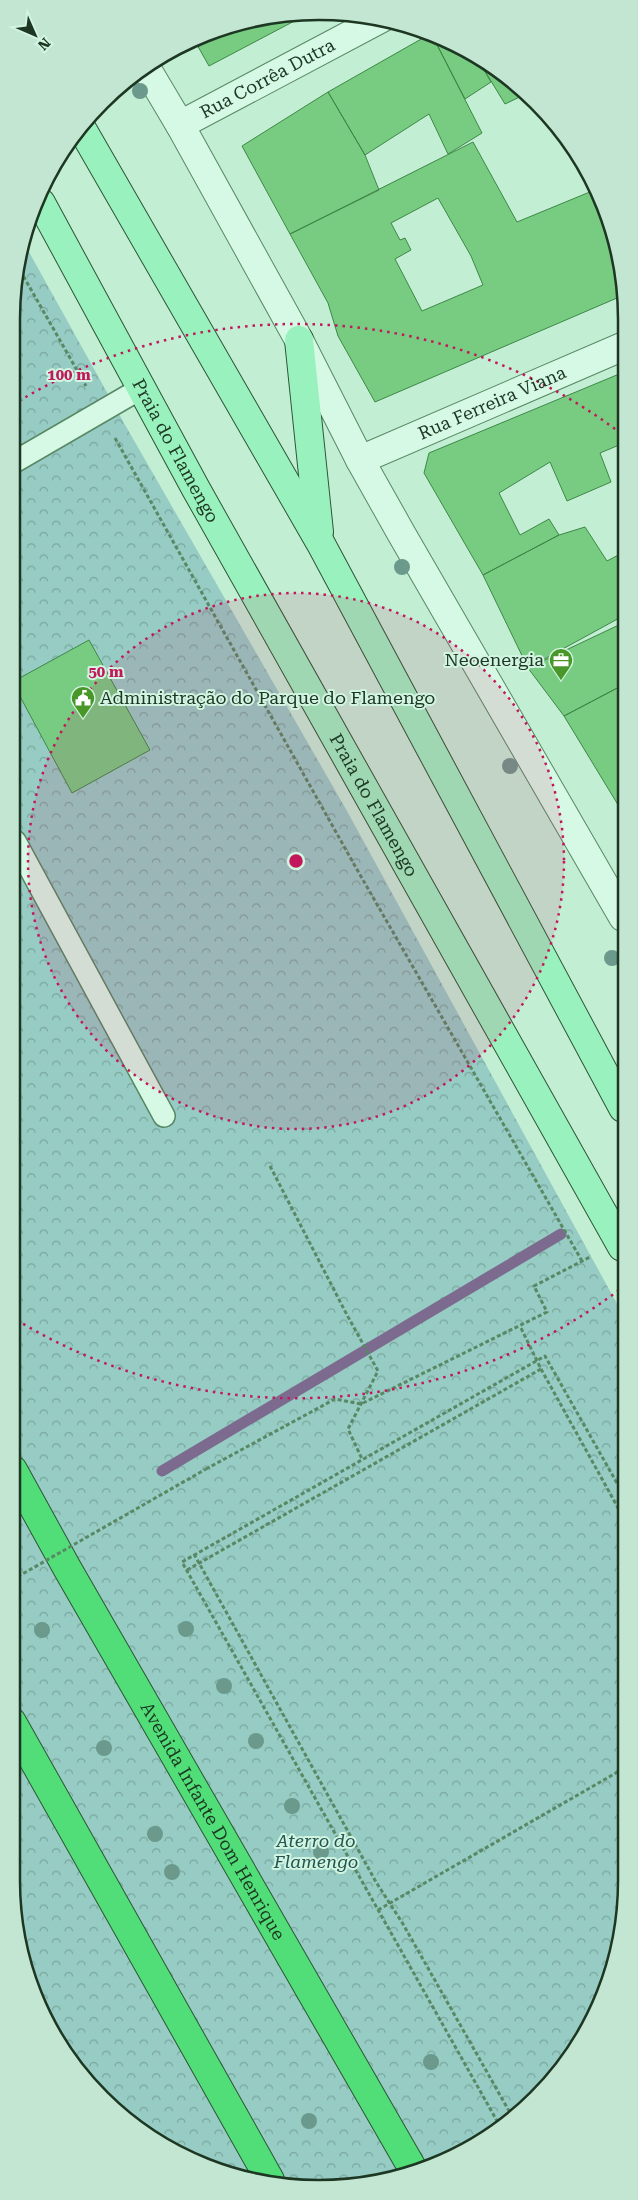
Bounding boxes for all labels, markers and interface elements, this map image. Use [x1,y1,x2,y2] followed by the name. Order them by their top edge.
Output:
[10,10,60,60] north arrow
[196,34,338,122] street label: Rua Corrêa Dutra
[35,35,54,54] text: N
[415,361,569,444] street label: Rua Ferreira Viana
[47,366,91,384] text: 100 m
[128,375,224,526] street label: Praia do Flamengo
[548,647,574,681] office icon: Neoenergia
[445,649,544,670] place label: Neoenergia
[88,663,124,681] text: 50 m
[70,685,96,719] public building icon: Administração do Parque do Flamengo
[100,687,435,708] place label: Administração do Parque do Flamengo
[326,730,423,880] street label: Praia do Flamengo
[287,852,305,870] centre of rings
[136,1698,290,1944] street label: Avenida Infante Dom Henrique
[273,1830,358,1872] park label: Aterro do Flamengo

